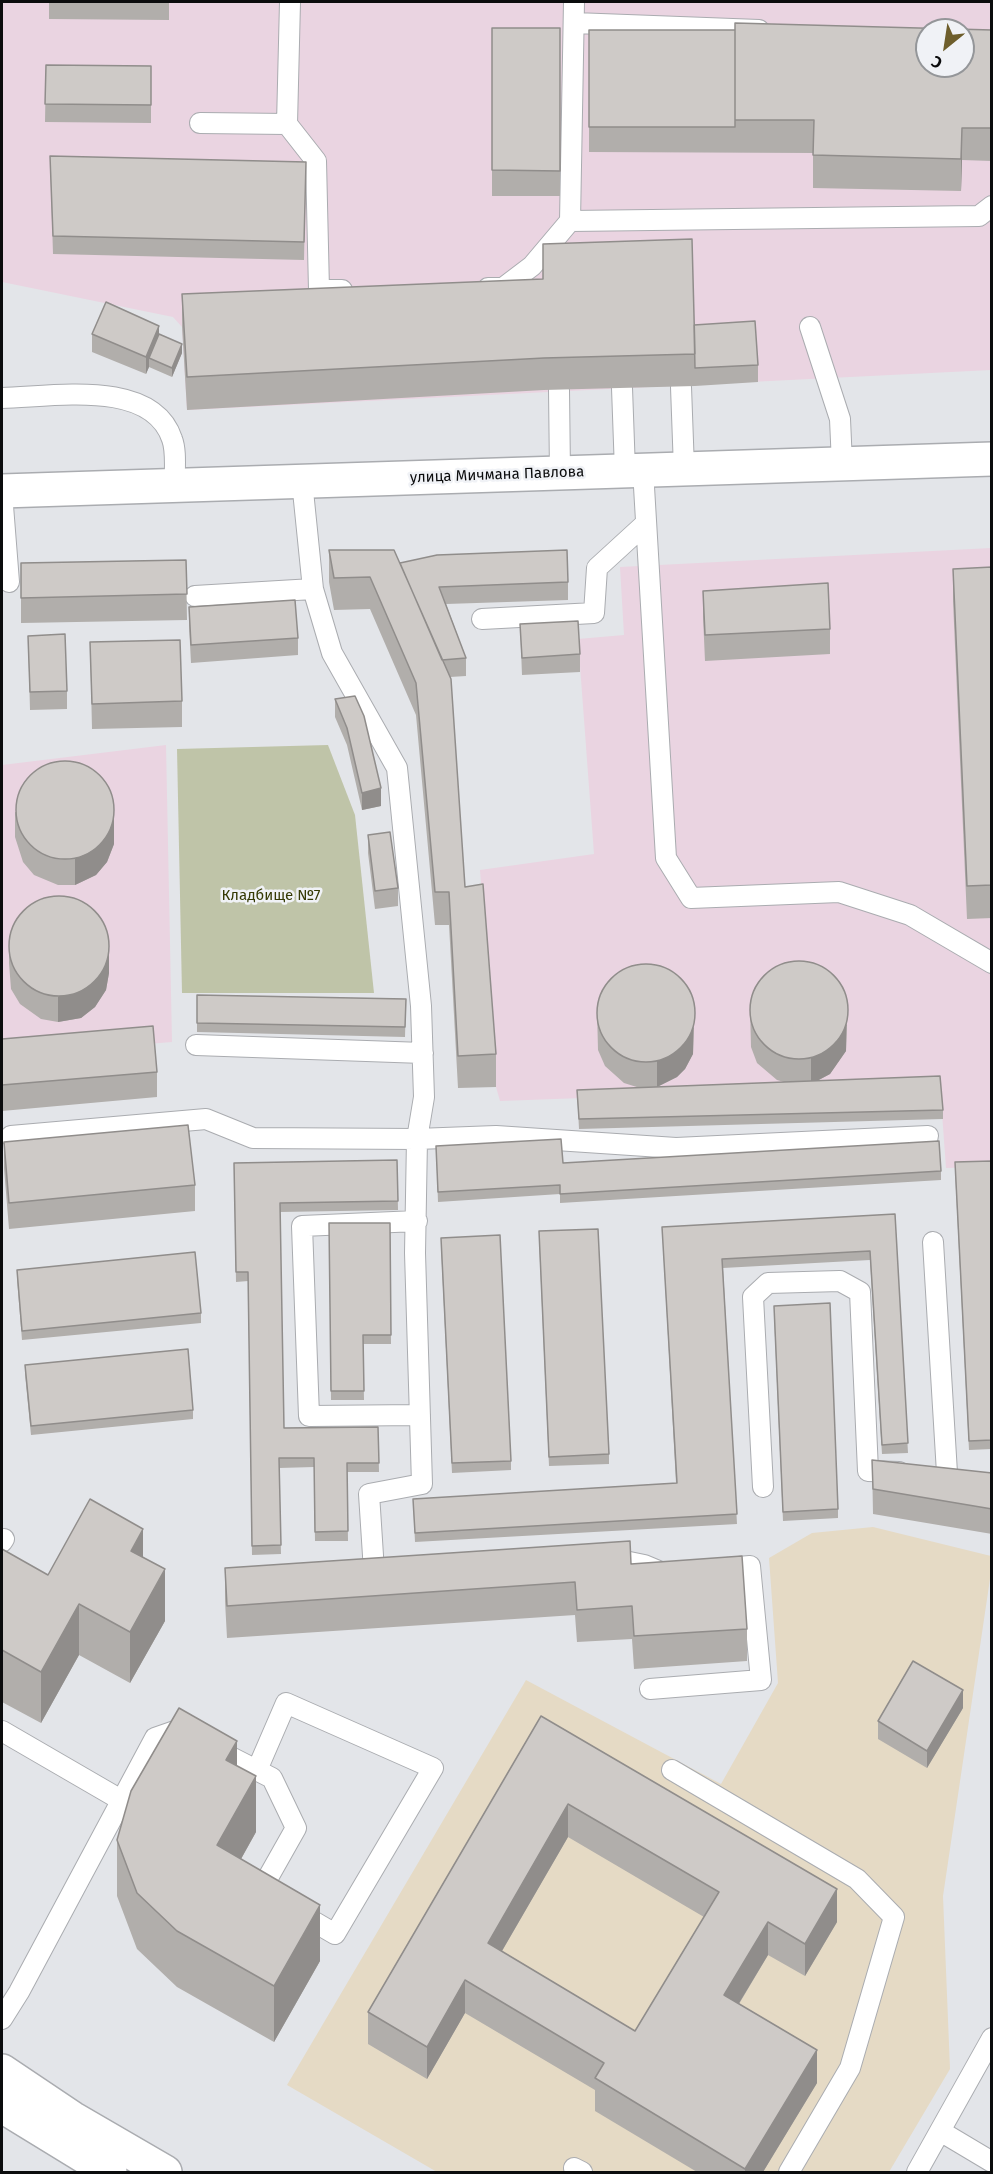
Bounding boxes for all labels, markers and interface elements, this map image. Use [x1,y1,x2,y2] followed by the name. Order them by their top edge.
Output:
[915,18,975,78] north arrow
[928,52,945,73] text: С
[410,463,584,487] street label: улица Мичмана Павлова
[222,887,320,905] park label: Кладбище №7

